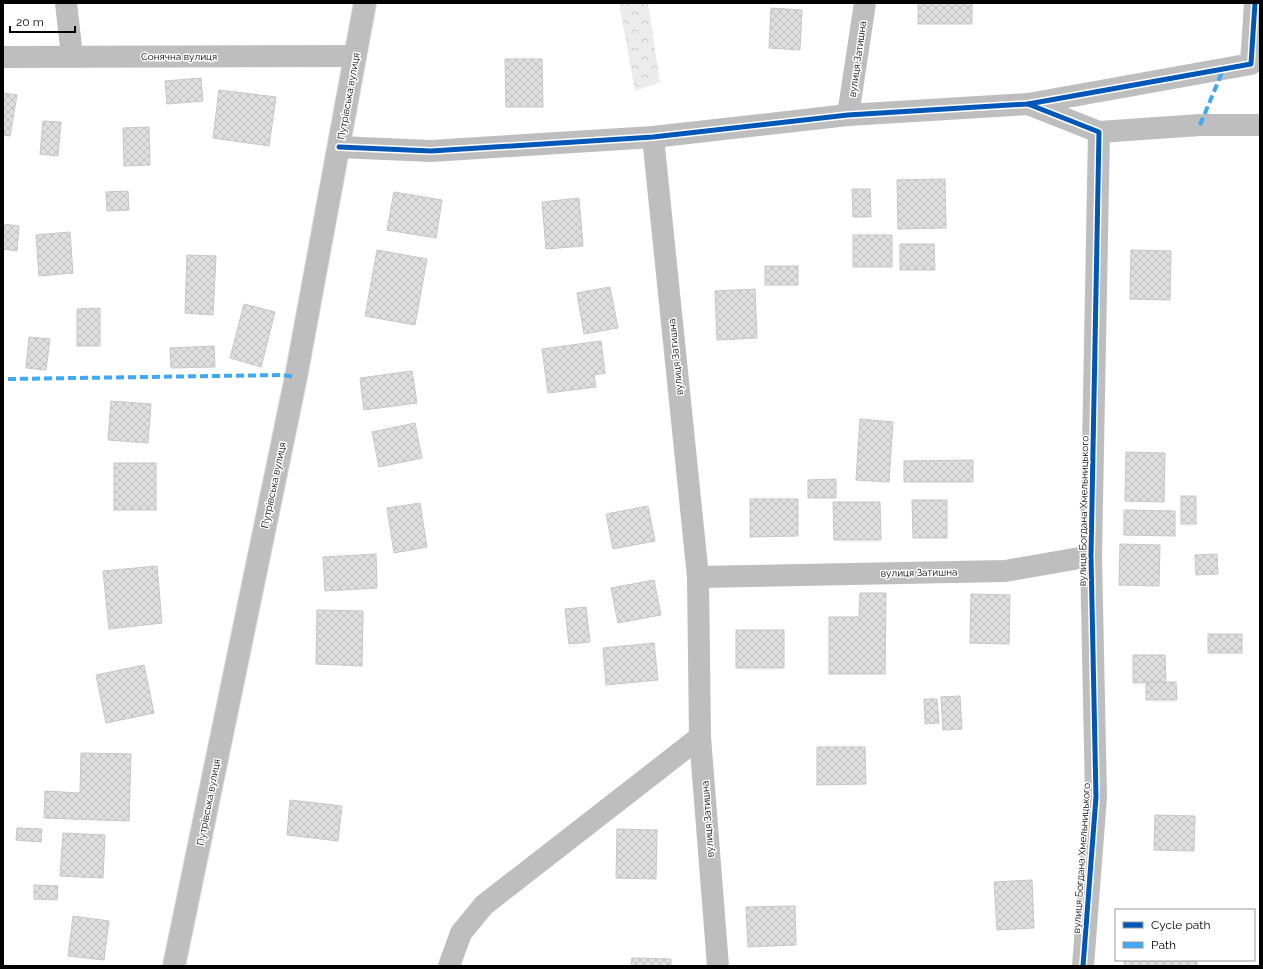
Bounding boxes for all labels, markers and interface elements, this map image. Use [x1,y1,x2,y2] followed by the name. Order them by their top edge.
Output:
[10,8,75,34] scale bar
[16,15,44,29] text: 20 m
[847,20,868,98] street label: вулиця Затишна
[141,51,217,62] street label: Сонячна вулиця
[335,52,362,140] street label: Путрівська вулиця
[666,318,685,396] street label: вулиця Затишна
[1077,436,1090,586] street label: вулиця Богдана Хмельницького
[259,441,288,529] street label: Путрівська вулиця
[881,566,957,579] street label: вулиця Затишна
[195,758,222,846] street label: Путрівська вулиця
[699,780,716,858] street label: вулиця Затишна
[1071,782,1092,934] street label: вулиця Богдана Хмельницького
[1115,909,1255,961] legend
[1151,918,1210,932] text: Cycle path
[1151,938,1176,952] text: Path

